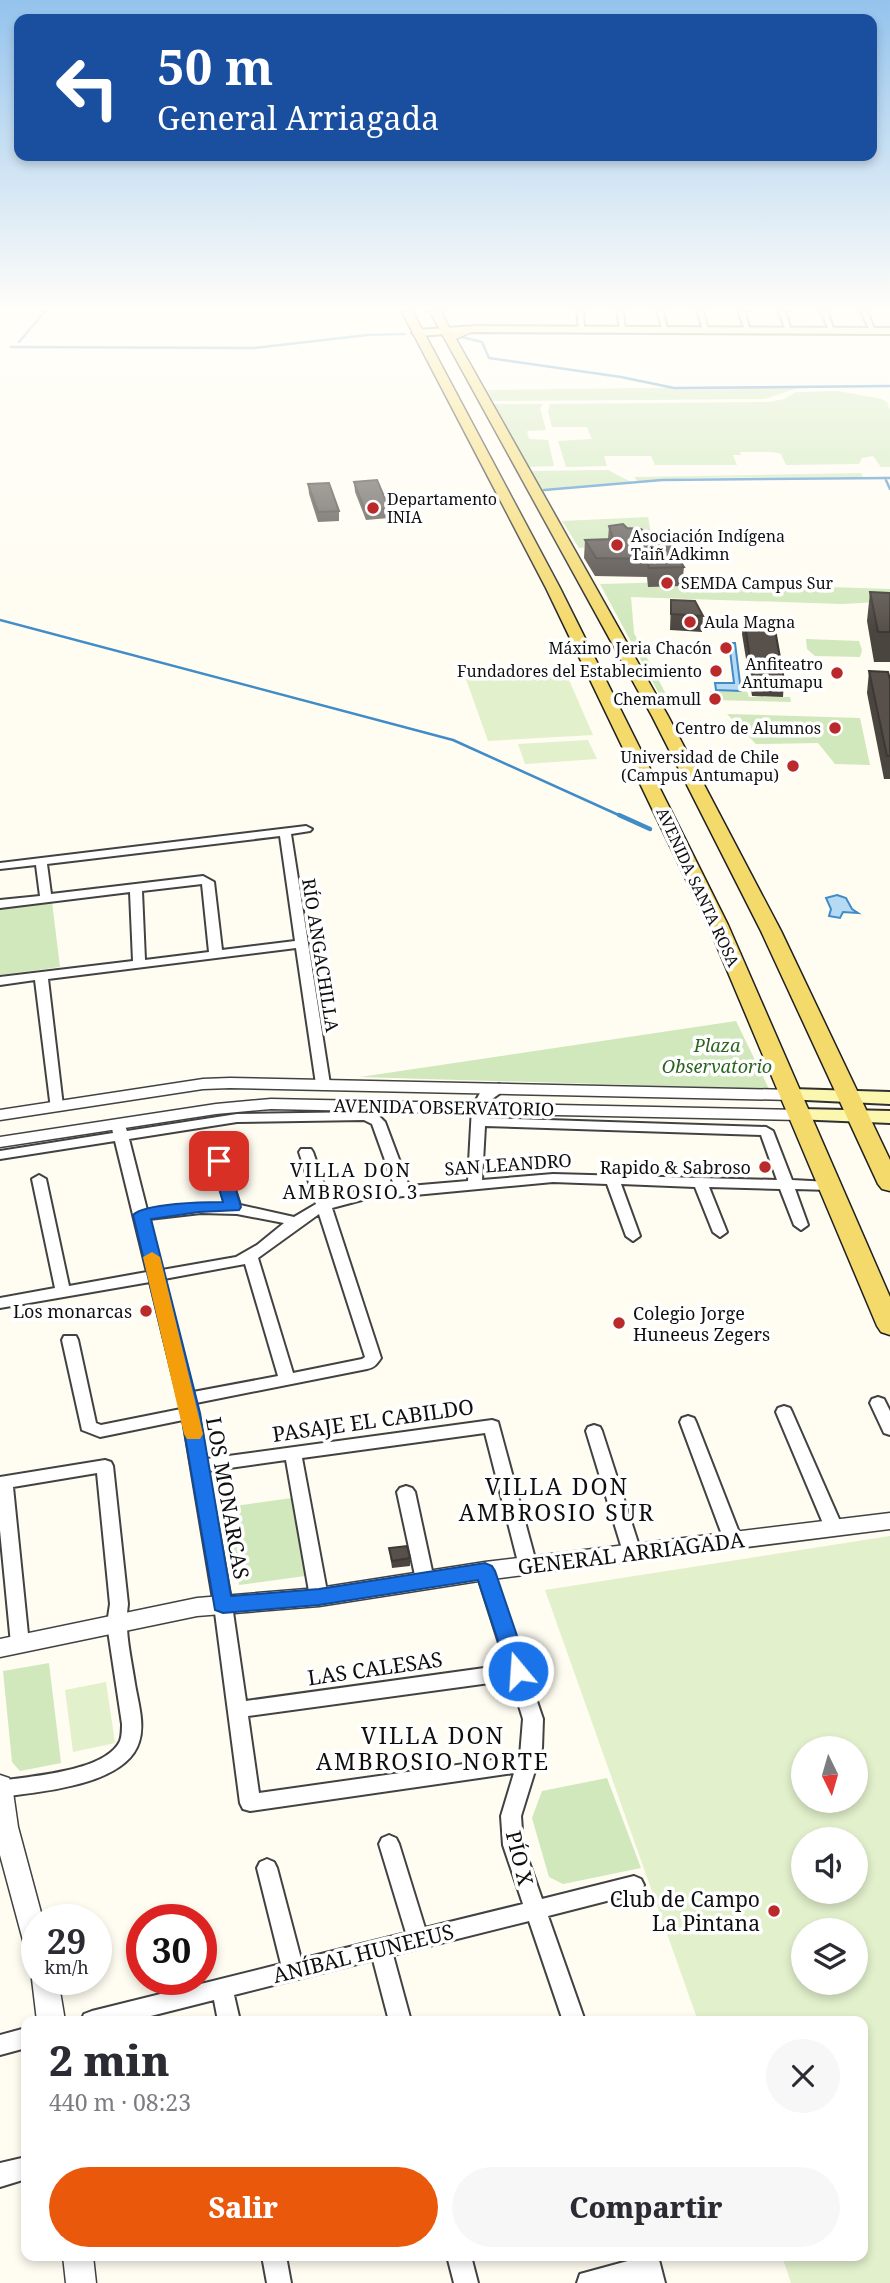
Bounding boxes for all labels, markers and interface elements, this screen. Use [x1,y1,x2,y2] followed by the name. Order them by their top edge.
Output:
[157,33,273,99] text: 50 m
[42,42,133,133] icon: left
[157,96,439,139] text: General Arriagada
[387,488,497,528] place label: Departamento INIA
[365,500,381,516] marker: Departamento INIA
[631,525,785,565] place label: Asociación Indígena Taiñ Adkimn
[609,537,625,553] marker: Asociación Indígena Taiñ Adkimn
[681,572,834,594] place label: SEMDA Campus Sur
[659,575,675,591] marker: SEMDA Campus Sur
[704,611,795,633] place label: Aula Magna
[682,614,698,630] marker: Aula Magna
[549,637,712,659] place label: Máximo Jeria Chacón
[718,640,734,656] marker: Máximo Jeria Chacón
[741,653,823,693] place label: Anfiteatro Antumapu
[457,660,702,682] place label: Fundadores del Establecimiento
[708,663,724,679] marker: Fundadores del Establecimiento
[829,665,845,681] marker: Anfiteatro Antumapu
[613,688,701,710] place label: Chemamull
[707,691,723,707] marker: Chemamull
[675,717,821,739] place label: Centro de Alumnos
[827,720,843,736] marker: Centro de Alumnos
[620,746,779,786] place label: Universidad de Chile (Campus Antumapu)
[785,758,801,774] marker: Universidad de Chile (Campus Antumapu)
[651,804,745,971] street label: AVENIDA SANTA ROSA
[297,877,345,1034] street label: RÍO ANGACHILLA
[662,1033,772,1078] park label: Plaza Observatorio
[334,1093,554,1121] street label: AVENIDA OBSERVATORIO
[189,1131,249,1191] pin
[200,1142,238,1180] icon: arrive
[444,1148,572,1180] street label: SAN LEANDRO
[600,1155,751,1179] place label: Rapido & Sabroso
[283,1157,419,1205] district label: VILLA DON AMBROSIO 3
[757,1159,773,1175] marker: Rapido & Sabroso
[13,1299,132,1323] place label: Los monarcas
[633,1301,770,1346] place label: Colegio Jorge Huneeus Zegers
[138,1303,154,1319] marker: Los monarcas
[611,1315,627,1331] marker: Colegio Jorge Huneeus Zegers
[271,1392,475,1448] street label: PASAJE EL CABILDO
[200,1415,256,1581] street label: LOS MONARCAS
[459,1470,655,1528] district label: VILLA DON AMBROSIO SUR
[516,1525,746,1581] street label: GENERAL ARRIAGADA
[481,1634,555,1708] position arrow
[306,1645,444,1691] street label: LAS CALESAS
[316,1719,550,1777] district label: VILLA DON AMBROSIO NORTE
[791,1736,868,1813] north arrow
[791,1736,868,1995] map controls
[791,1827,868,1904] button: sound
[500,1828,540,1888] street label: PÍO X
[610,1885,760,1937] place label: Club de Campo La Pintana
[766,1903,782,1919] marker: Club de Campo La Pintana
[126,1904,217,1995] speed limit sign: 30
[47,1917,86,1964] text: 29
[270,1917,456,1989] street label: ANÍBAL HUNEEUS
[791,1918,868,1995] button: layers
[44,1955,89,1979] text: km/h
[49,2031,170,2088] text: 2 min
[766,2039,840,2113] button: close
[49,2086,191,2118] text: 440 m · 08:23
[49,2167,438,2247] button: Salir
[452,2167,840,2247] button: Compartir

